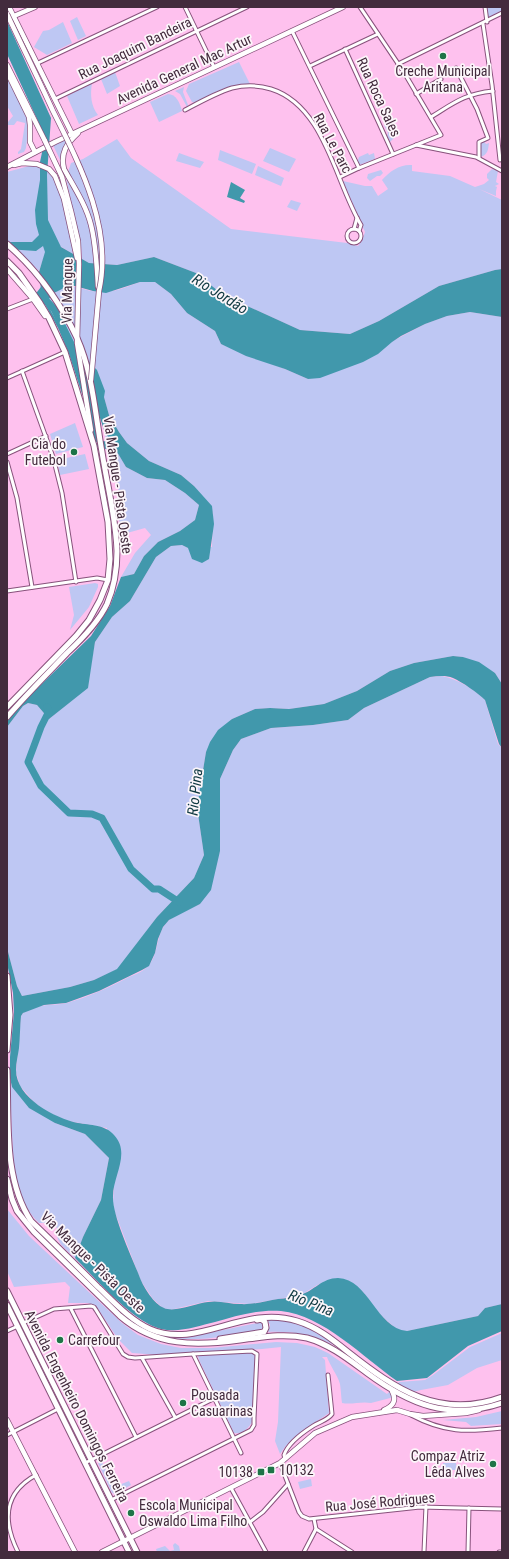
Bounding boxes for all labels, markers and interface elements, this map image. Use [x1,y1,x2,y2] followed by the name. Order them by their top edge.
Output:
[76,14,194,82] street label: Rua Joaquim Bandeira
[114,31,254,107] street label: Avenida General Mac Artur
[438,51,448,61] marker: Creche Municipal Aritana
[354,55,404,139] street label: Rua Roca Sales
[395,63,491,95] place label: Creche Municipal Aritana
[311,110,355,176] street label: Rua Le Parc
[58,258,76,324] street label: Via Mangue
[189,270,251,318] water label: Rio Jordão
[100,415,136,555] street label: Via Mangue - Pista Oeste
[25,436,66,468] place label: Cia do Futebol
[69,447,79,457] marker: Cia do Futebol
[184,768,206,816] water label: Rio Pina
[38,1208,149,1316] street label: Via Mangue - Pista Oeste
[286,1286,336,1320] water label: Rio Pina
[22,1307,132,1505] street label: Avenida Engenheiro Domingos Ferreira
[68,1332,120,1348] place label: Carrefour
[55,1335,65,1345] marker: Carrefour
[191,1387,253,1419] place label: Pousada Casuarinas
[178,1398,188,1408] marker: Pousada Casuarinas
[411,1448,485,1480] place label: Compaz Atriz Lêda Alves
[488,1459,498,1469] marker: Compaz Atriz Lêda Alves
[279,1462,314,1478] place label: 10132
[218,1464,253,1480] place label: 10138
[266,1465,276,1475] marker: 10132
[256,1467,266,1477] marker: 10138
[325,1489,435,1515] street label: Rua José Rodrigues
[139,1497,247,1529] place label: Escola Municipal Oswaldo Lima Filho
[126,1508,136,1518] marker: Escola Municipal Oswaldo Lima Filho

